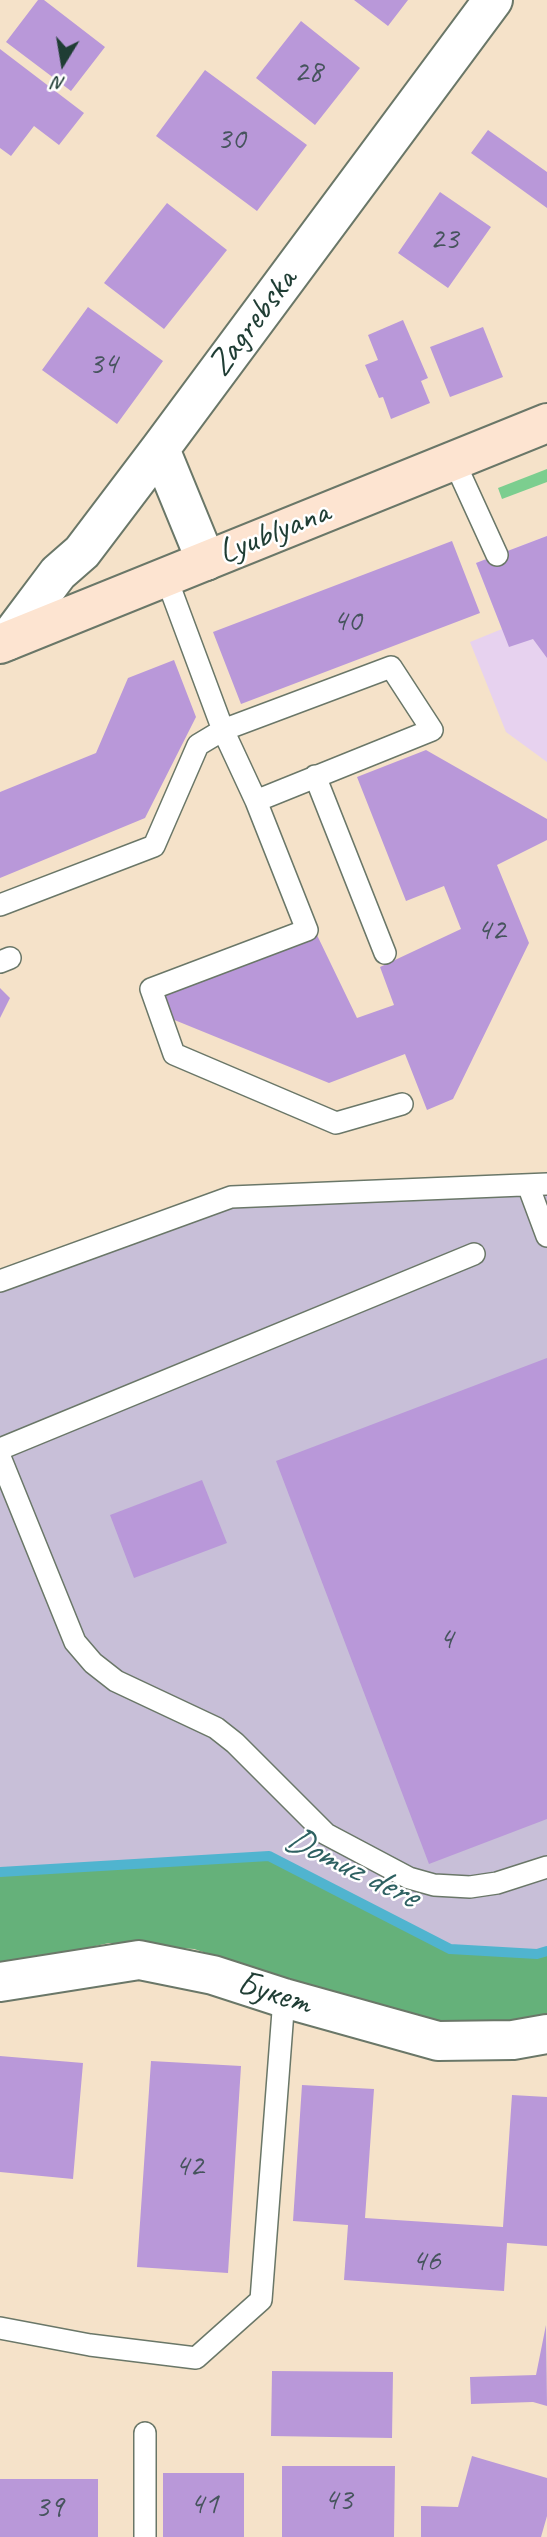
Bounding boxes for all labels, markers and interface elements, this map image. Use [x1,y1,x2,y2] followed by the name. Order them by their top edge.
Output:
[28,28,98,98] north arrow
[294,54,322,92] house number: 28
[51,71,67,97] text: N
[217,121,245,159] house number: 30
[430,221,458,259] house number: 23
[199,261,307,385] street label: Zagrebska
[89,346,117,384] house number: 34
[212,492,336,574] street label: Lyublyana
[333,603,361,641] house number: 40
[477,912,505,950] house number: 42
[439,1621,453,1659] house number: 4
[278,1817,424,1919] water label: Domuz dere
[232,1963,316,2025] street label: Букет
[175,2148,203,2186] house number: 42
[412,2243,440,2281] house number: 46
[324,2482,352,2520] house number: 43
[190,2486,218,2524] house number: 41
[35,2489,63,2527] house number: 39

